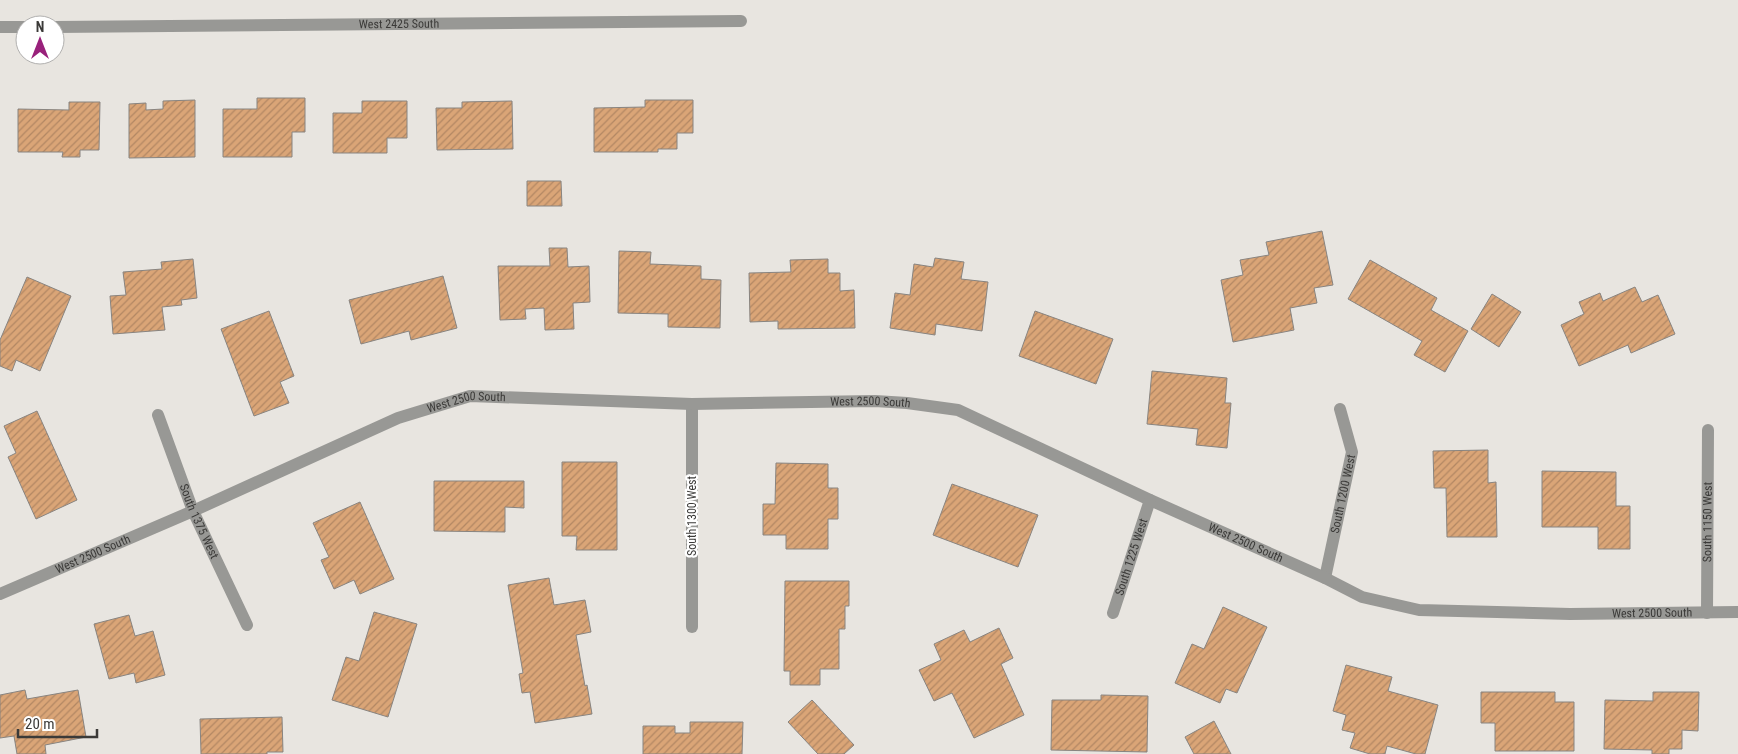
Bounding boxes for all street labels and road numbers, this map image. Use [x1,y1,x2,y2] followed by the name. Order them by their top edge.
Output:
[359,17,439,31] street label: West 2425 South
[425,389,506,416] street label: West 2500 South
[830,394,912,410] street label: West 2500 South
[1328,453,1358,535] street label: South 1200 West
[685,475,699,556] street label: South 1300 West
[1700,481,1715,562] street label: South 1150 West
[177,482,222,561] street label: South 1375 West
[1112,516,1151,597] street label: South 1225 West
[1206,520,1285,565] street label: West 2500 South
[53,532,133,576] street label: West 2500 South
[1612,606,1693,621] street label: West 2500 South

